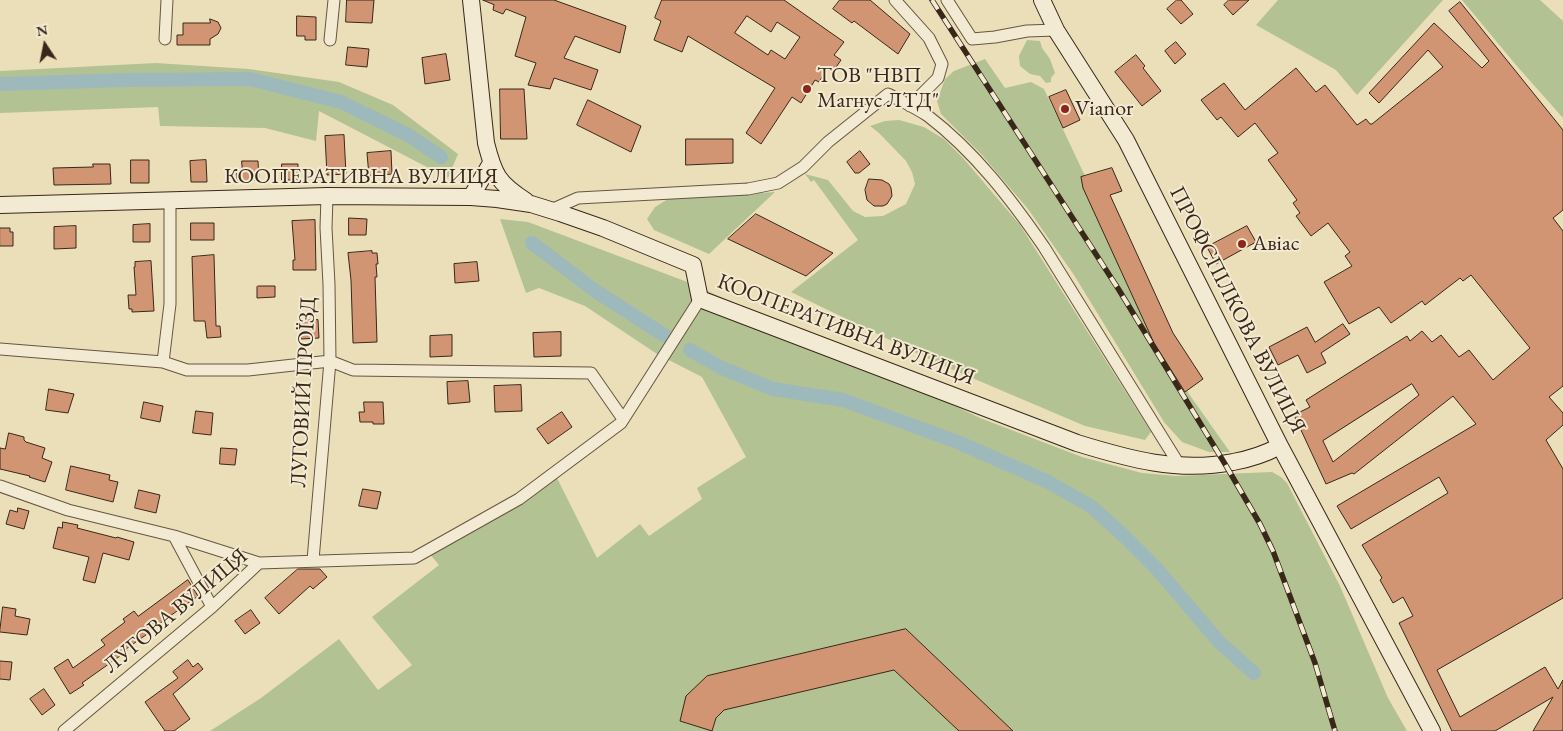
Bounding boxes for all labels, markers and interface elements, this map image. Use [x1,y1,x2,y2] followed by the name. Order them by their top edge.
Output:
[20,20,70,70] north arrow
[35,20,49,40] text: N
[817,63,939,114] place label: ТОВ "НВП Магнус ЛТД"
[801,83,813,95] marker: ТОВ "НВП Магнус ЛТД"
[1075,96,1133,122] place label: Vianor
[1059,103,1071,115] marker: Vianor
[224,164,498,190] street label: КООПЕРАТИВНА ВУЛИЦЯ
[1163,182,1311,438] street label: ПРОФСПІЛКОВА ВУЛИЦЯ
[1252,231,1300,257] place label: Авіас
[1236,238,1248,250] marker: Авіас
[713,269,979,391] street label: КООПЕРАТИВНА ВУЛИЦЯ
[286,296,322,488] street label: ЛУГОВИЙ ПРОЇЗД
[99,543,253,679] street label: ЛУГОВА ВУЛИЦЯ

